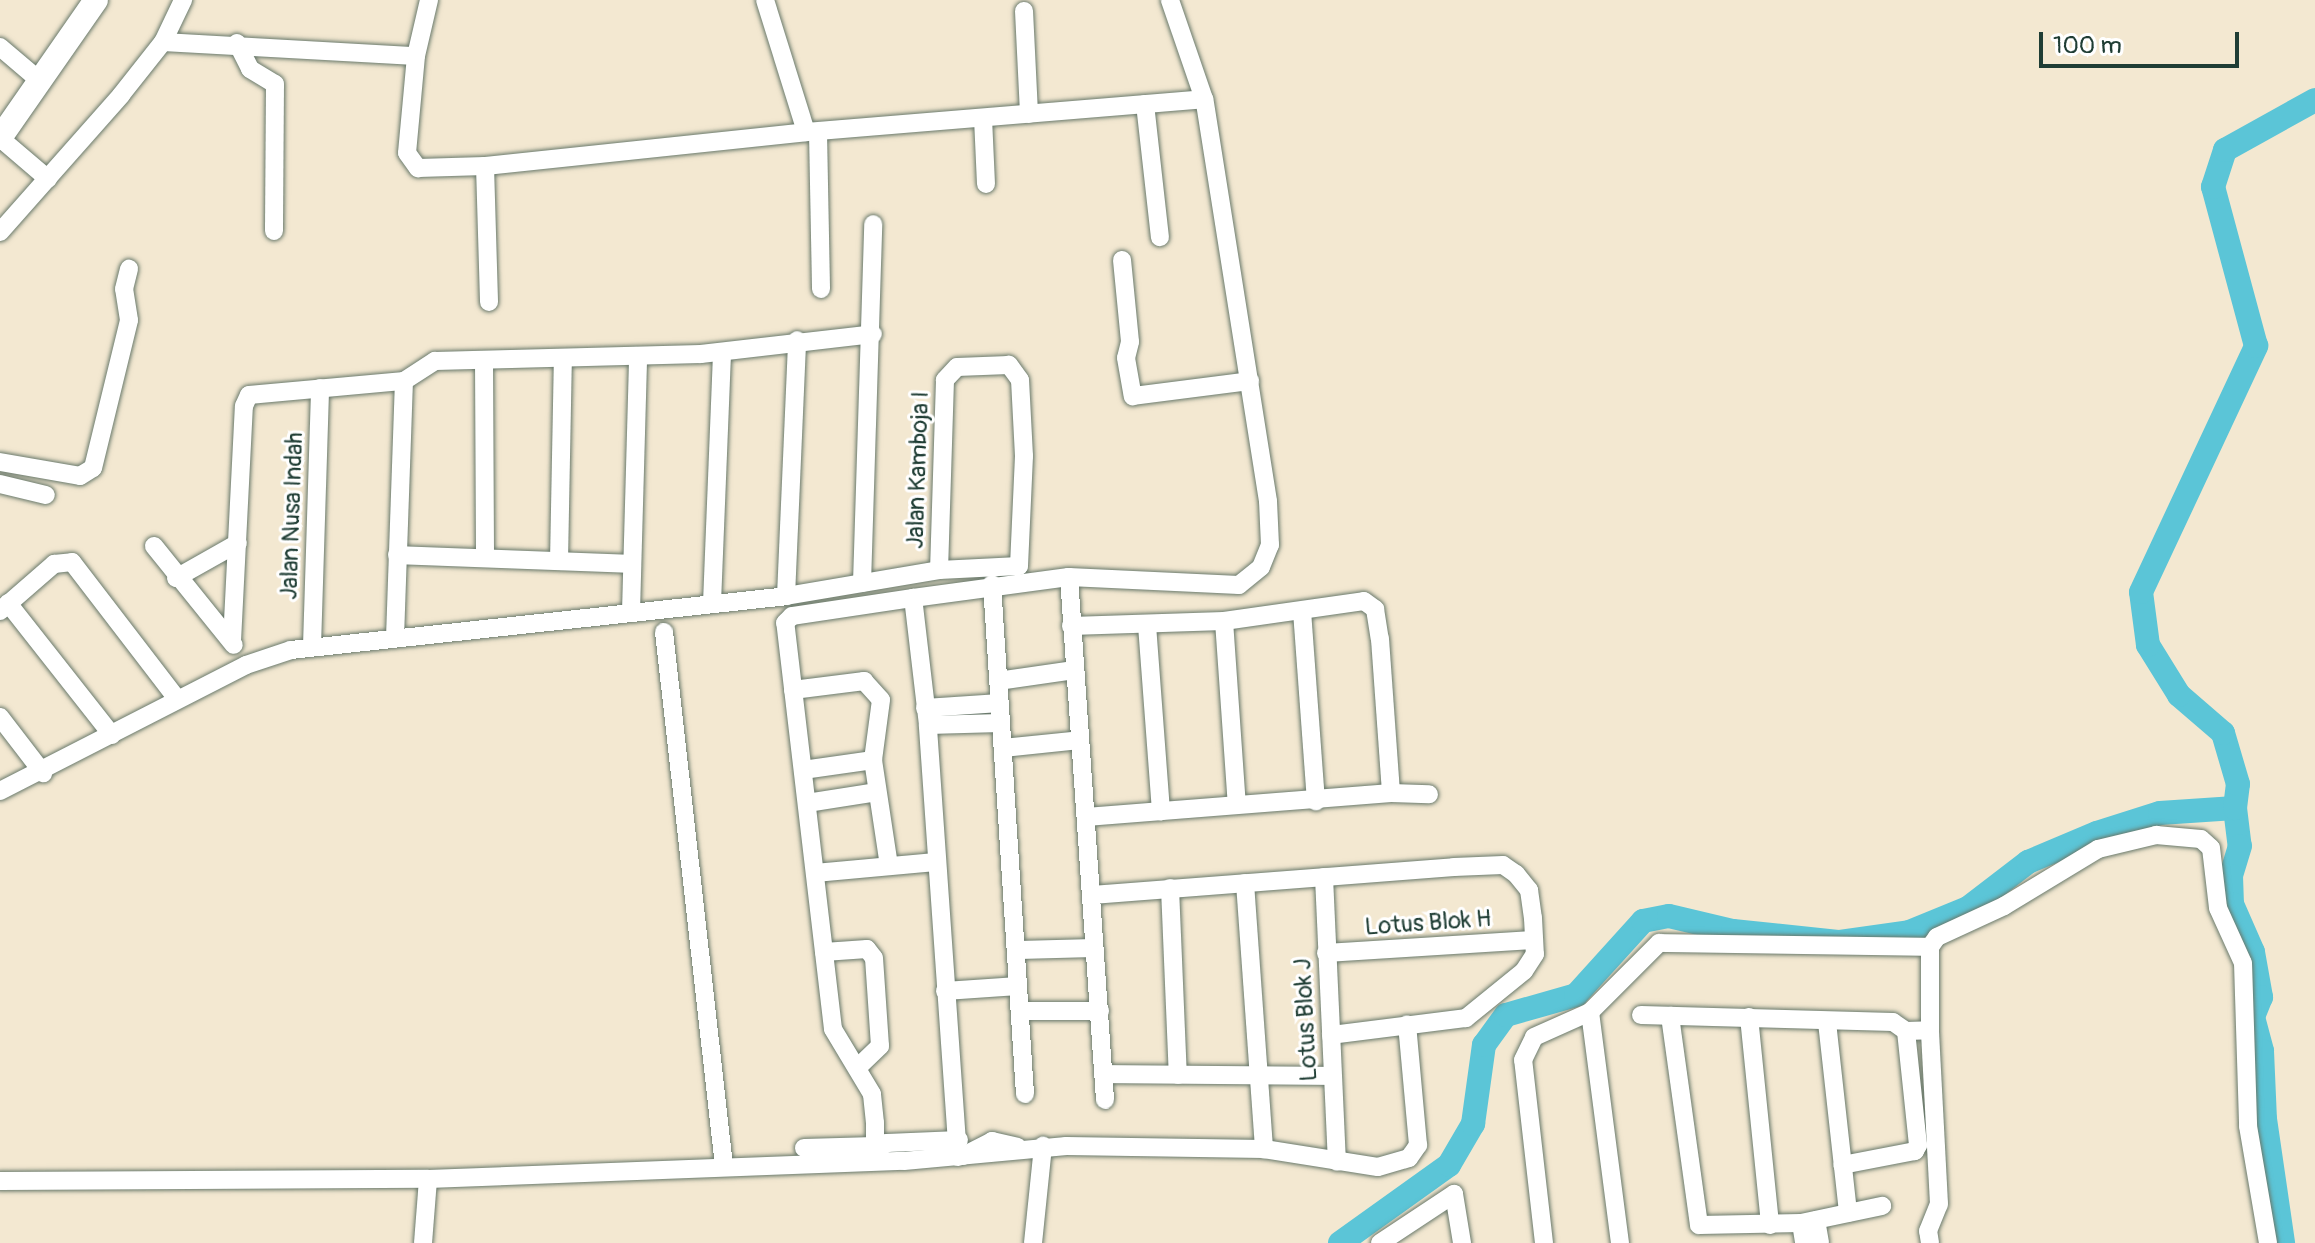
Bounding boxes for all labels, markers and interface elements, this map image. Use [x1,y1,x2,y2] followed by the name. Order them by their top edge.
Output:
[2043,16,2243,66] scale bar
[2053,31,2122,60] text: 100 m
[901,391,935,549] street label: Jalan Kamboja I
[275,432,309,600] street label: Jalan Nusa Indah
[1364,904,1492,942] street label: Lotus Blok H
[1288,958,1324,1082] street label: Lotus Blok J

